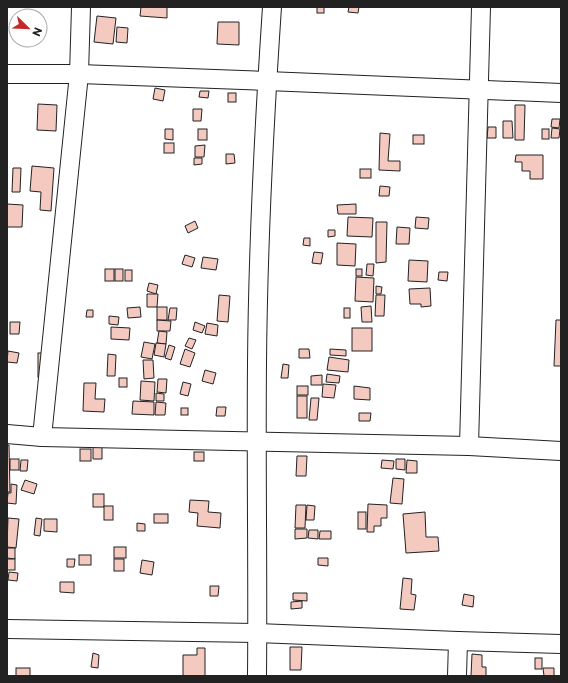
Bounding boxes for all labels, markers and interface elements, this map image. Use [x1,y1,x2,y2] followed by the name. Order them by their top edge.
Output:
[8,8,48,48] north arrow
[30,26,45,38] text: N

